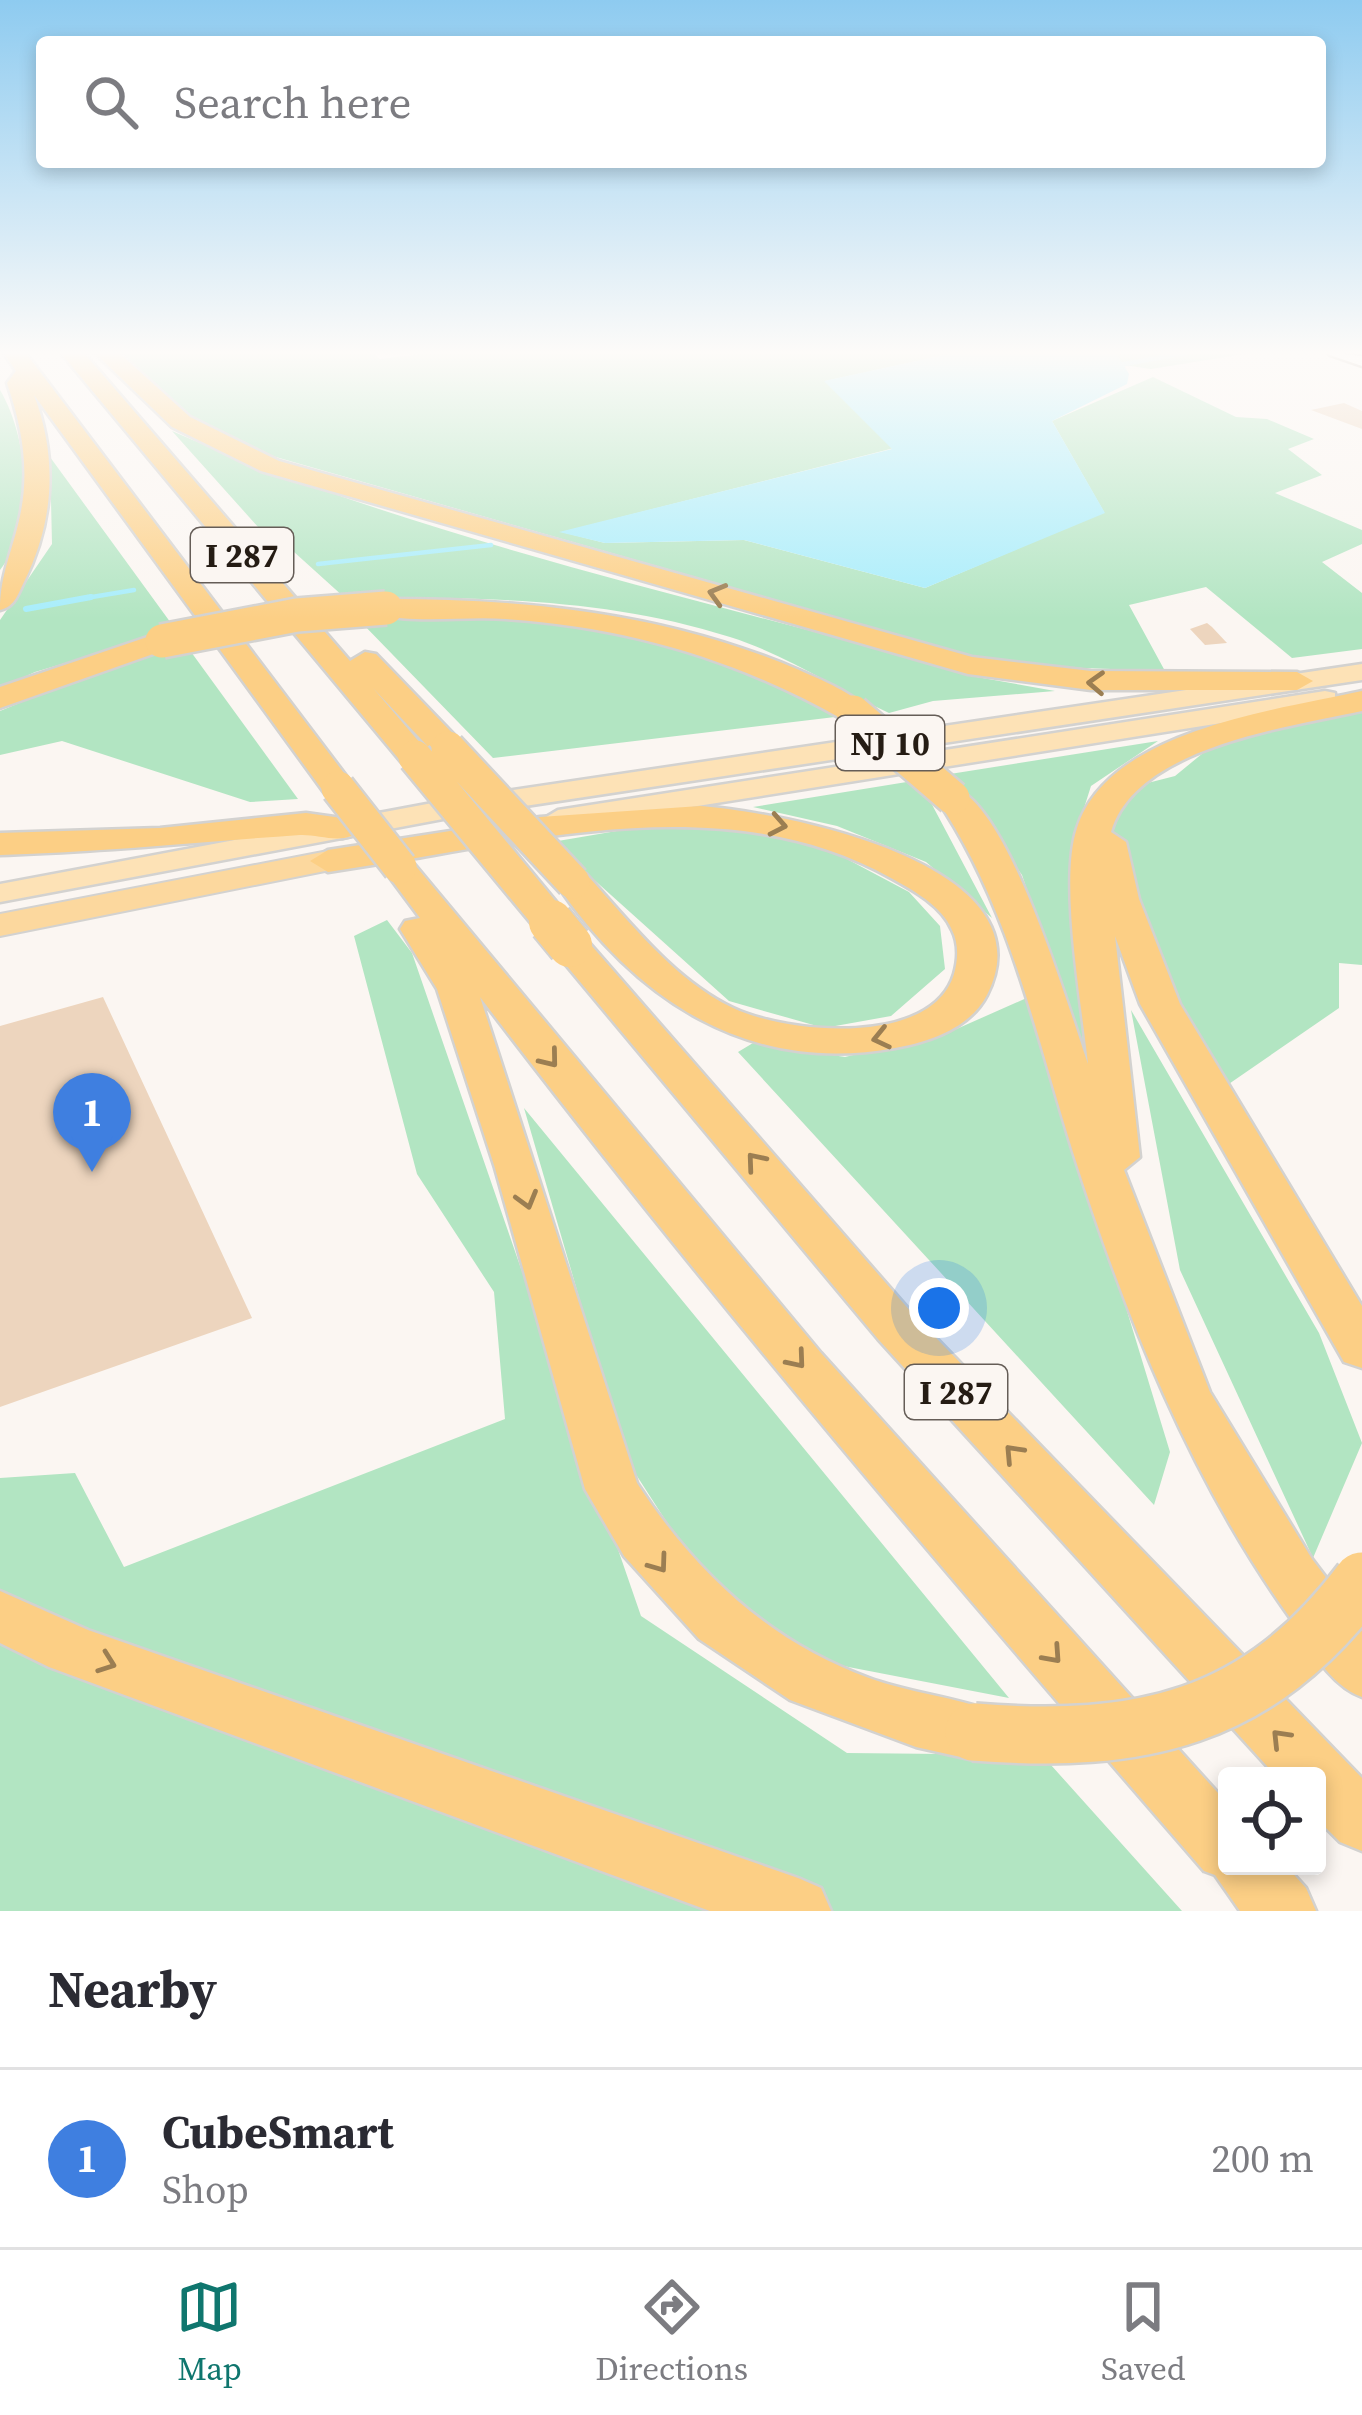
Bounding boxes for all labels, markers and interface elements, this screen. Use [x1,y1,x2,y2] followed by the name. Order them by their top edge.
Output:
[36,36,1326,168] search box
[78,69,144,135] icon: search
[174,71,411,133] text: Search here
[191,528,293,582] road number: I 287
[707,583,728,608] one-way arrow
[1086,670,1105,696] one-way arrow
[836,716,944,770] road number: NJ 10
[768,811,788,837] one-way arrow
[872,1024,892,1049] one-way arrow
[536,1045,558,1067] one-way arrow
[53,1073,131,1172] pin: 1
[747,1153,769,1175] one-way arrow
[513,1189,538,1210] one-way arrow
[909,1278,969,1338] your location
[783,1346,805,1368] one-way arrow
[905,1365,1007,1419] road number: I 287
[1006,1446,1027,1467] one-way arrow
[645,1551,667,1572] one-way arrow
[1039,1642,1060,1663] one-way arrow
[95,1649,116,1673] one-way arrow
[1272,1730,1294,1752] one-way arrow
[1218,1767,1326,1875] map controls
[1218,1767,1326,1875] button: locate
[48,1954,217,2024] text: Nearby
[162,2101,394,2163] text: CubeSmart
[76,2132,98,2185] text: 1
[1211,2132,1314,2185] text: 200 m
[162,2163,249,2216] text: Shop
[176,2274,242,2391] tab: Map
[595,2274,748,2391] tab: Directions
[1101,2274,1186,2391] tab: Saved

